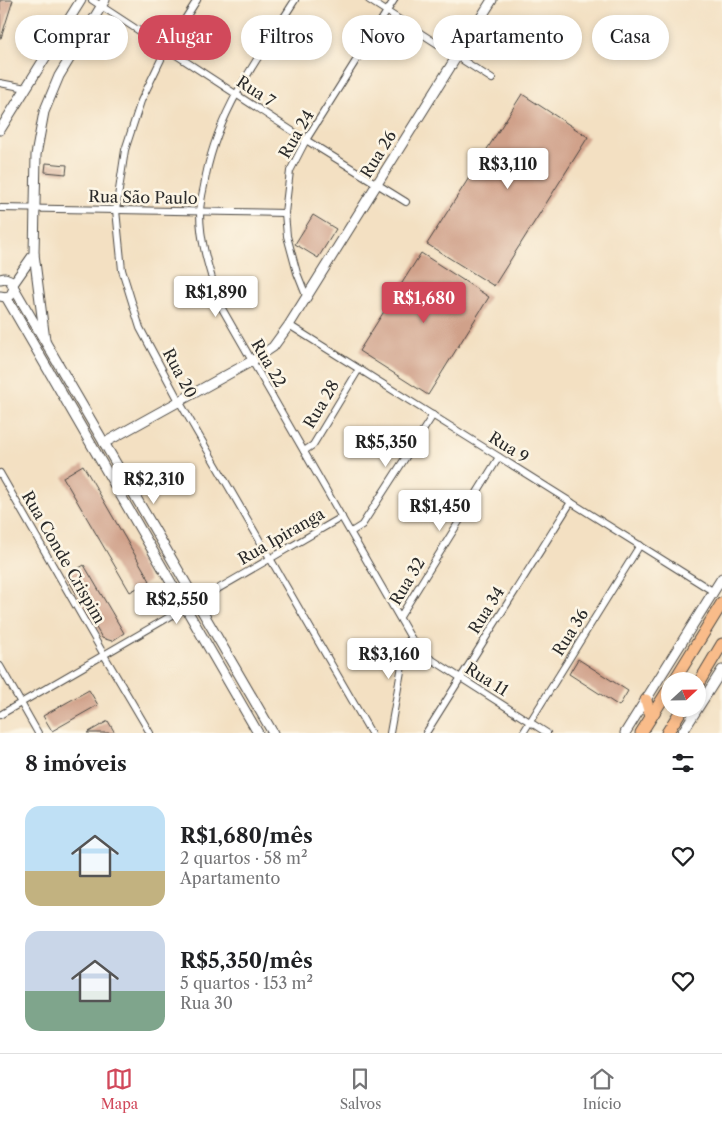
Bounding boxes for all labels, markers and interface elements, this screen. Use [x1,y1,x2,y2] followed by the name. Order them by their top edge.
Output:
[15,15,128,60] chip: Comprar
[138,15,231,60] chip: Alugar
[241,15,332,60] chip: Filtros
[342,15,423,60] chip: Novo
[433,15,582,60] chip: Apartamento
[592,15,669,60] chip: Casa
[233,71,279,111] street label: Rua 7
[274,106,318,162] street label: Rua 24
[356,126,400,182] street label: Rua 26
[462,148,554,190] pin: R$3,110
[478,154,538,174] text: R$3,110
[88,186,198,208] street label: Rua São Paulo
[170,276,262,318] pin: R$1,890
[185,282,247,302] text: R$1,890
[378,282,470,324] pin: R$1,680
[393,288,455,308] text: R$1,680
[247,335,291,391] street label: Rua 22
[159,345,201,401] street label: Rua 20
[299,376,343,432] street label: Rua 28
[340,426,432,468] pin: R$5,350
[485,427,533,467] street label: Rua 9
[355,432,417,452] text: R$5,350
[108,462,200,505] pin: R$2,310
[123,469,185,489] text: R$2,310
[18,487,110,627] street label: Rua Conde Crispim
[394,490,486,532] pin: R$1,450
[409,496,471,516] text: R$1,450
[234,503,328,569] street label: Rua Ipiranga
[385,554,429,608] street label: Rua 32
[131,582,223,625] pin: R$2,550
[464,583,508,637] street label: Rua 34
[146,589,208,609] text: R$2,550
[548,605,592,659] street label: Rua 36
[343,638,435,680] pin: R$3,160
[358,644,420,664] text: R$3,160
[462,658,513,700] street label: Rua 11
[661,672,706,718] north arrow
[661,672,706,717] map controls
[669,749,697,777] icon: filters
[25,751,127,776] text: 8 imóveis
[180,823,313,848] text: R$1,680/mês
[65,826,125,886] icon: home
[669,842,697,870] icon: heart
[180,848,308,868] text: 2 quartos · 58 m²
[180,868,280,888] text: Apartamento
[180,948,313,973] text: R$5,350/mês
[65,951,125,1011] icon: home
[669,967,697,995] icon: heart
[180,973,313,993] text: 5 quartos · 153 m²
[180,993,233,1013] text: Rua 30
[101,1065,138,1113] tab: Mapa
[340,1065,381,1113] tab: Salvos
[583,1065,621,1113] tab: Início

